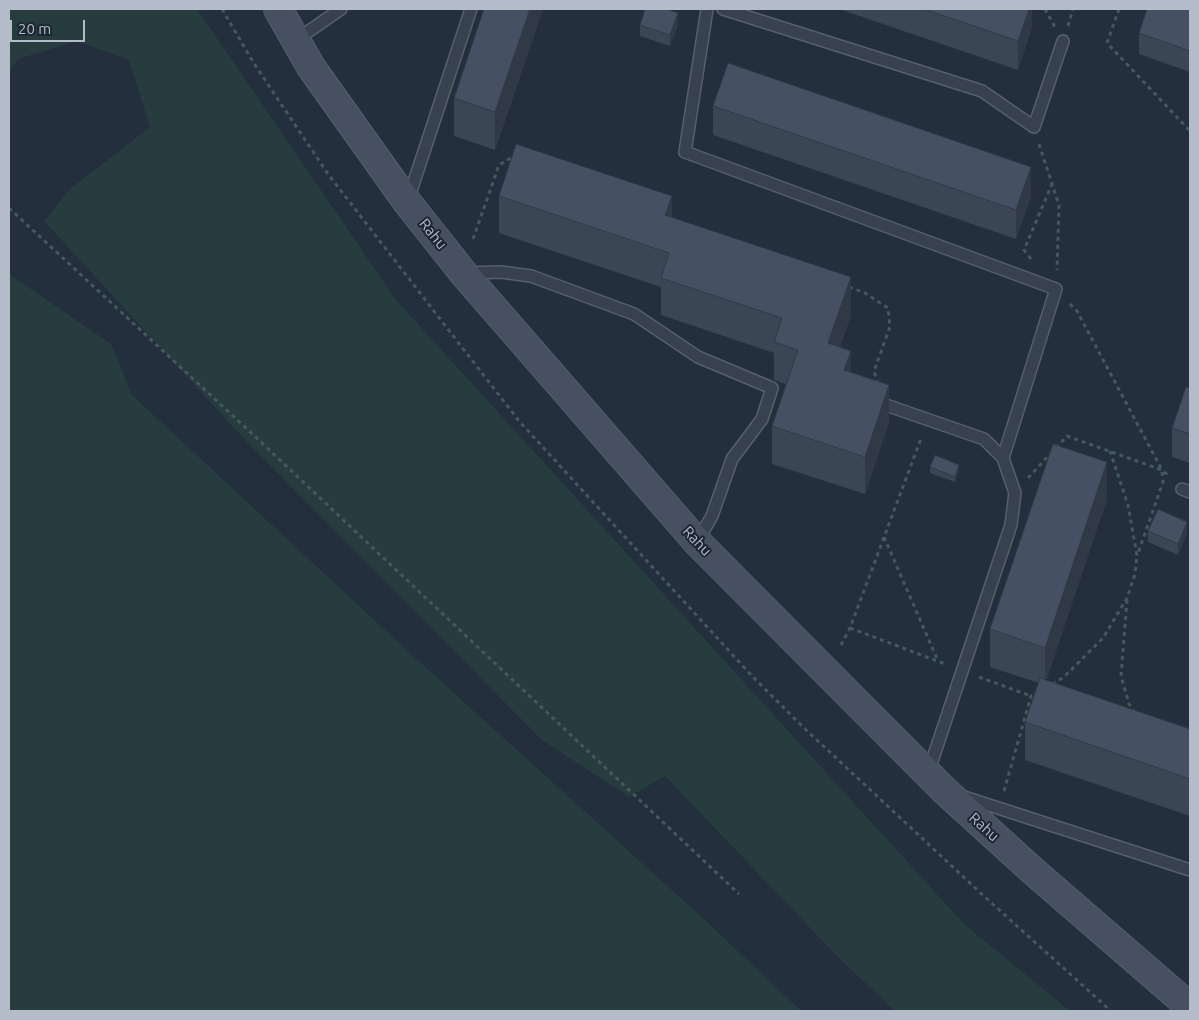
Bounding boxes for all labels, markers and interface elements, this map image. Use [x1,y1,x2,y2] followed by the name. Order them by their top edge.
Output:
[12,10,88,42] scale bar
[18,20,51,37] text: 20 m
[415,215,451,253] street label: Rahu
[679,522,715,560] street label: Rahu
[965,809,1003,845] street label: Rahu

